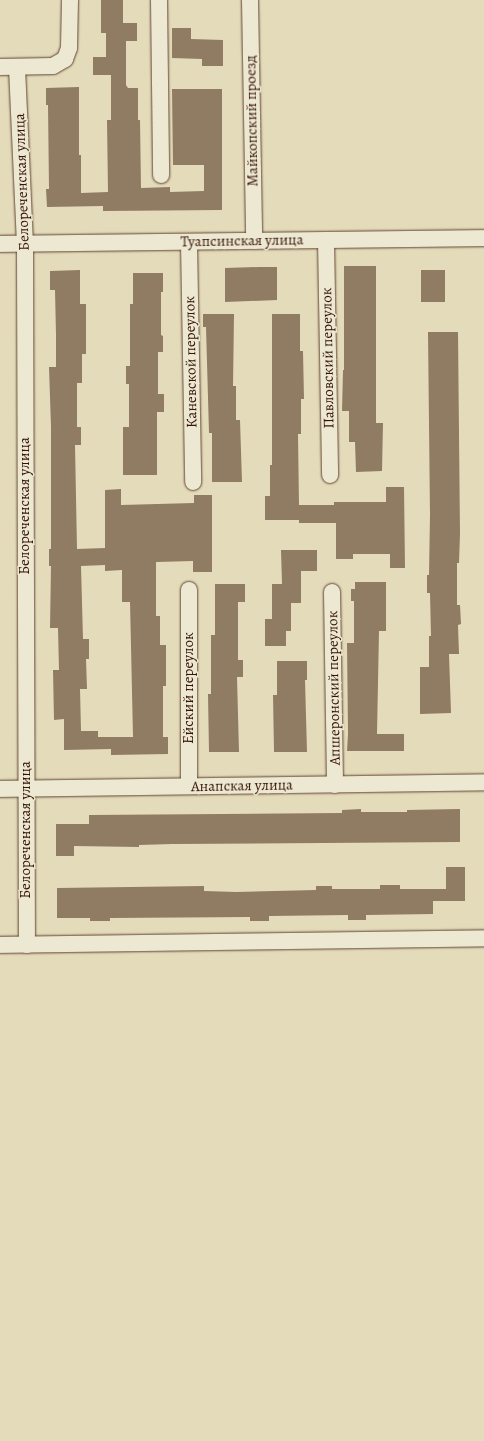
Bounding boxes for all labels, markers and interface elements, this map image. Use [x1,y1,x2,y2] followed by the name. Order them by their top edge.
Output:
[242,55,262,187] street label: Майкопский проезд
[11,113,33,251] street label: Белореченская улица
[180,231,304,251] street label: Туапсинская улица
[318,287,338,429] street label: Павловский переулок
[181,296,201,428] street label: Каневской переулок
[16,437,34,575] street label: Белореченская улица
[324,610,344,766] street label: Апшеронский переулок
[180,632,198,744] street label: Ейский переулок
[17,761,35,899] street label: Белореченская улица
[191,776,293,796] street label: Анапская улица

